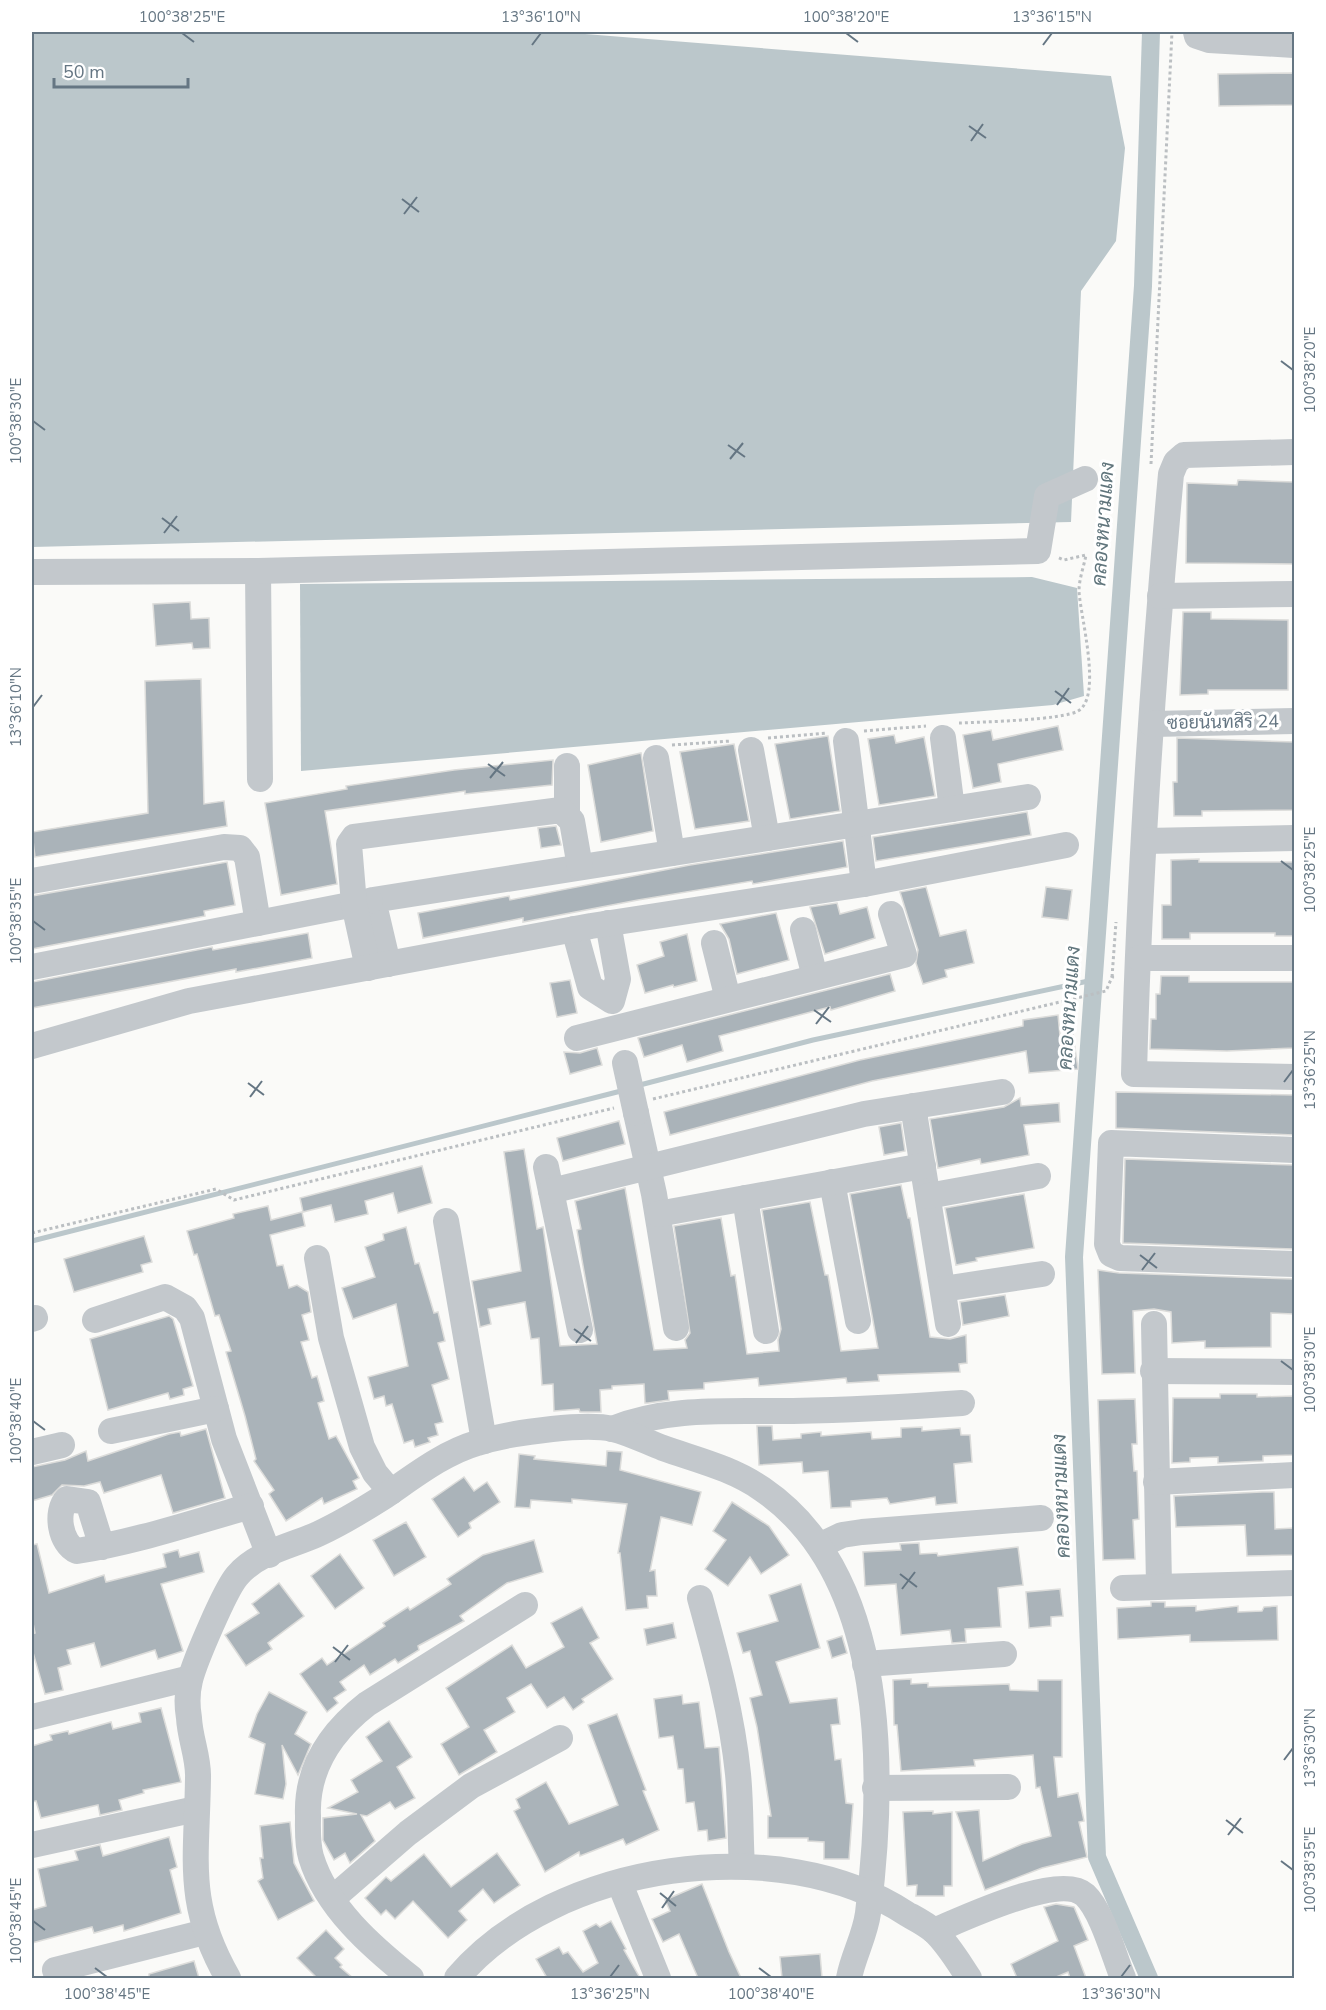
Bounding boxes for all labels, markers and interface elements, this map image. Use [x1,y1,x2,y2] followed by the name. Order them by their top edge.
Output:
[139,7,225,27] text: 100°38'25"E
[501,7,581,27] text: 13°36'10"N
[803,7,889,27] text: 100°38'20"E
[1012,7,1092,27] text: 13°36'15"N
[54,51,188,89] scale bar
[63,60,105,84] text: 50 m
[1300,327,1320,413] text: 100°38'20"E
[6,378,26,464] text: 100°38'30"E
[1085,461,1121,587] water label: คลองหนามแดง
[6,667,26,747] text: 13°36'10"N
[1167,709,1279,735] street label: ซอยนันทสิริ 24
[1300,827,1320,913] text: 100°38'25"E
[6,878,26,964] text: 100°38'35"E
[1051,945,1087,1071] water label: คลองหนามแดง
[1300,1030,1320,1110] text: 13°36'25"N
[1300,1327,1320,1413] text: 100°38'30"E
[6,1378,26,1464] text: 100°38'40"E
[1045,1433,1077,1559] water label: คลองหนามแดง
[1300,1708,1320,1788] text: 13°36'30"N
[1300,1827,1320,1913] text: 100°38'35"E
[6,1878,26,1964] text: 100°38'45"E
[64,1984,150,2004] text: 100°38'45"E
[570,1984,650,2004] text: 13°36'25"N
[728,1984,814,2004] text: 100°38'40"E
[1081,1984,1161,2004] text: 13°36'30"N

